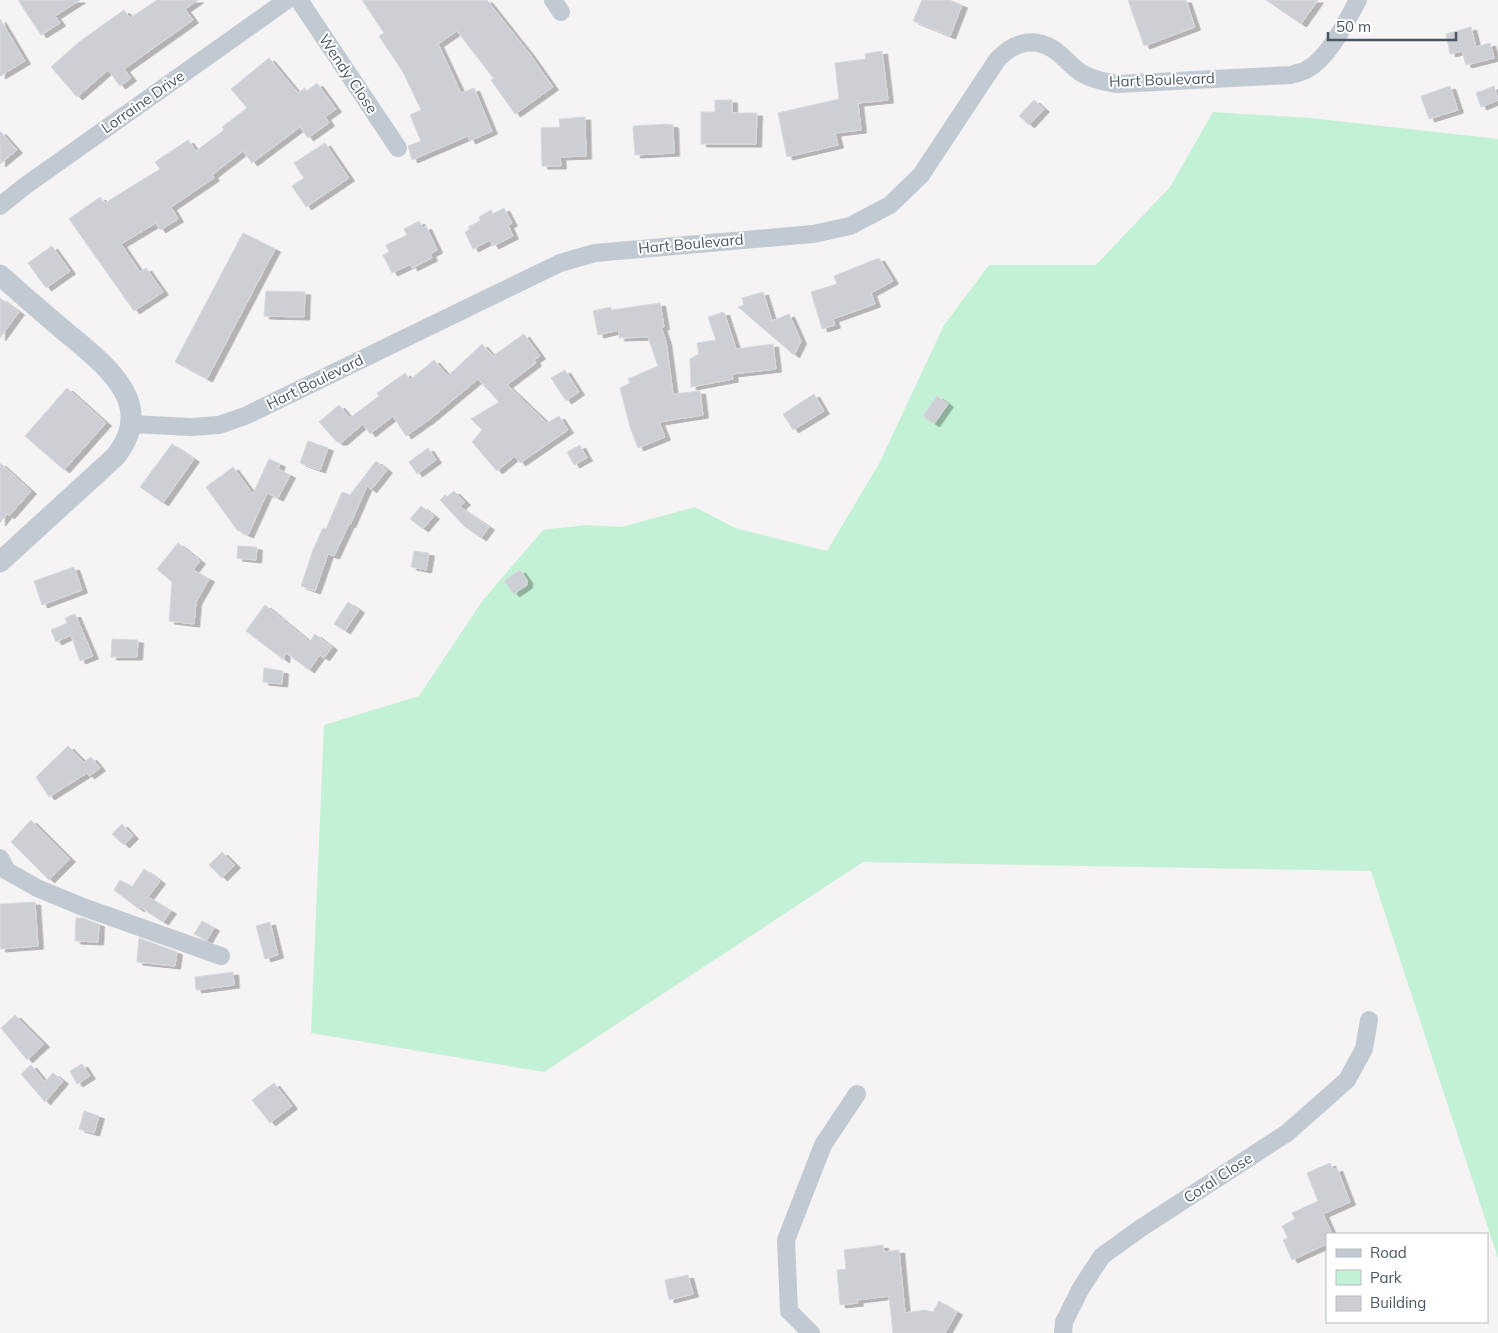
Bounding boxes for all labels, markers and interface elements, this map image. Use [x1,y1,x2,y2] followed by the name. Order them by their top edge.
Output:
[1328,10,1456,42] scale bar
[1336,17,1371,36] text: 50 m
[315,30,382,117] street label: Wendy Close
[97,66,188,137] street label: Lorraine Drive
[1109,68,1215,91] street label: Hart Boulevard
[637,229,744,258] street label: Hart Boulevard
[263,350,366,413] street label: Hart Boulevard
[1180,1148,1256,1207] street label: Coral Close
[1326,1233,1488,1323] legend
[1370,1243,1407,1262] text: Road
[1370,1268,1402,1287] text: Park
[1370,1293,1426,1312] text: Building

